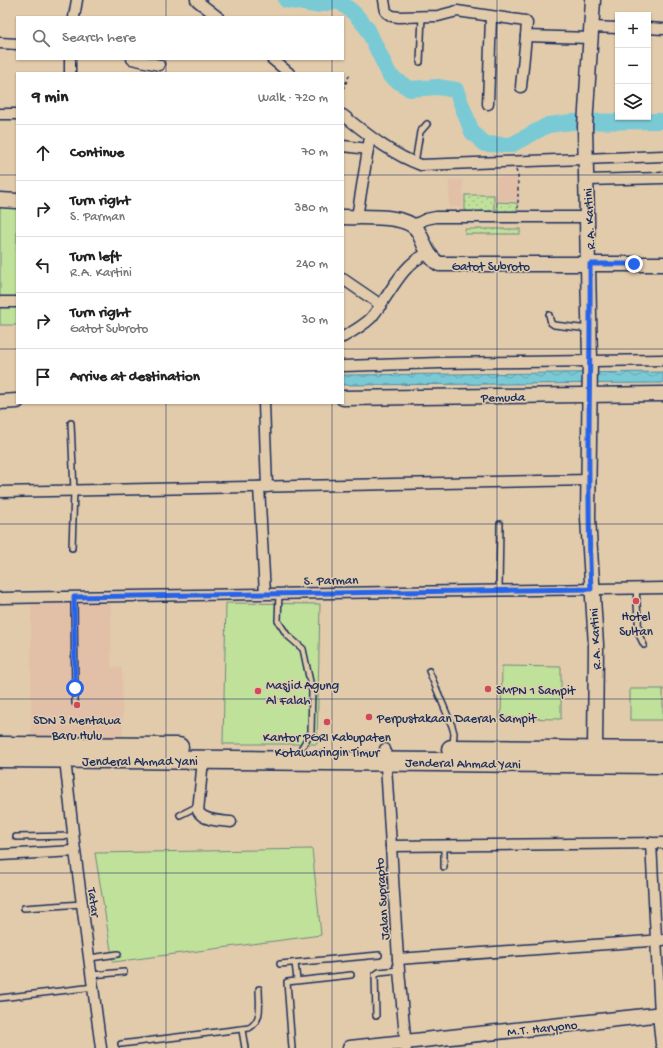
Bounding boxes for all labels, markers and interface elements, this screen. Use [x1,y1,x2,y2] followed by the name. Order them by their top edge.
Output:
[615,12,651,120] map controls
[615,12,651,48] button: +
[16,16,344,60] search box
[30,27,52,49] icon: search
[62,29,136,47] text: Search here
[615,48,651,84] button: −
[615,84,651,120] button: layers
[32,88,68,108] text: 9 min
[258,91,328,106] text: Walk · 720 m
[32,142,54,164] icon: ahead
[70,144,124,162] text: Continue
[302,145,328,160] text: 70 m
[581,187,600,250] street label: R.A. Kartini
[70,192,130,210] text: Turn right
[32,198,54,220] icon: right
[294,201,328,216] text: 380 m
[70,210,125,225] text: S. Parman
[70,248,121,266] text: Turn left
[32,254,54,276] icon: left
[625,255,643,273] route end
[296,257,328,272] text: 240 m
[452,260,530,275] street label: Gatot Subroto
[70,266,132,281] text: R.A. Kartini
[70,304,130,322] text: Turn right
[32,310,54,332] icon: right
[302,313,328,328] text: 30 m
[70,322,148,337] text: Gatot Subroto
[32,366,54,388] icon: arrive
[70,368,200,386] text: Arrive at destination
[480,391,526,406] street label: Pemuda
[304,574,359,589] street label: S. Parman
[631,596,641,606] marker: Hotel Sultan
[587,607,606,670] street label: R.A. Kartini
[619,610,654,640] place label: Hotel Sultan
[66,679,84,697] route start
[266,679,339,709] place label: Masjid Agung Al Falah
[483,684,493,694] marker: SMPN 1 Sampit
[496,684,577,699] place label: SMPN 1 Sampit
[253,686,263,696] marker: Masjid Agung Al Falah
[72,700,82,710] marker: SDN 3 Mentawa Baru Hulu
[364,712,374,722] marker: Perpustakaan Daerah Sampit
[376,712,538,727] place label: Perpustakaan Daerah Sampit
[33,714,122,744] place label: SDN 3 Mentawa Baru Hulu
[322,717,332,727] marker: Kantor PGRI Kabupaten Kotawaringin Timur
[263,731,392,761] place label: Kantor PGRI Kabupaten Kotawaringin Timur
[82,755,198,770] street label: Jenderal Ahmad Yani
[405,756,521,773] street label: Jenderal Ahmad Yani
[373,857,394,940] street label: Jalan Suprapto
[83,886,102,919] street label: Tatar
[506,1018,578,1041] street label: M.T. Haryono

